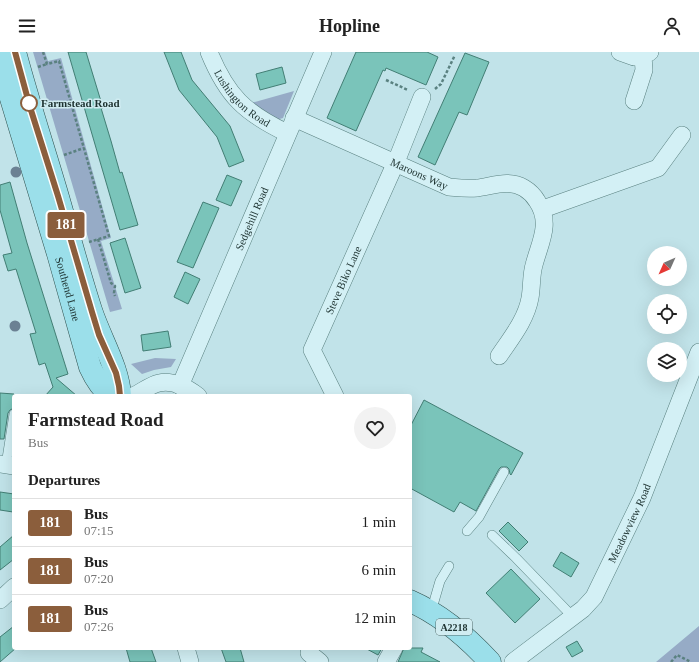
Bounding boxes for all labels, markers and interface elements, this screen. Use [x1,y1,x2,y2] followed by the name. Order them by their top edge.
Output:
[16,15,38,37] icon: menu
[661,15,683,37] icon: person
[319,16,380,36] text: Hopline
[212,68,273,129] street label: Lushington Road
[20,94,38,112] marker: Farmstead Road
[41,97,120,109] place label: Farmstead Road
[389,156,450,192] street label: Maroons Way
[233,185,271,252] street label: Sedgehill Road
[43,212,89,238] line badge: 181
[56,217,77,232] text: 181
[323,244,364,316] street label: Steve Biko Lane
[647,246,687,286] north arrow
[647,246,687,382] map controls
[53,256,83,323] street label: Southend Lane
[647,294,687,334] button: locate
[647,342,687,382] button: layers
[354,407,396,449] button: heart
[28,409,164,430] text: Farmstead Road
[28,435,48,450] text: Bus
[28,472,100,488] text: Departures
[606,482,653,565] street label: Meadowview Road
[84,506,108,522] text: Bus
[361,514,396,530] text: 1 min
[40,515,61,530] text: 181
[84,523,114,538] text: 07:15
[84,554,108,570] text: Bus
[361,562,396,578] text: 6 min
[40,563,61,578] text: 181
[84,571,114,586] text: 07:20
[84,602,108,618] text: Bus
[354,610,396,626] text: 12 min
[40,611,61,626] text: 181
[84,619,114,634] text: 07:26
[436,619,472,635] road number: A2218

